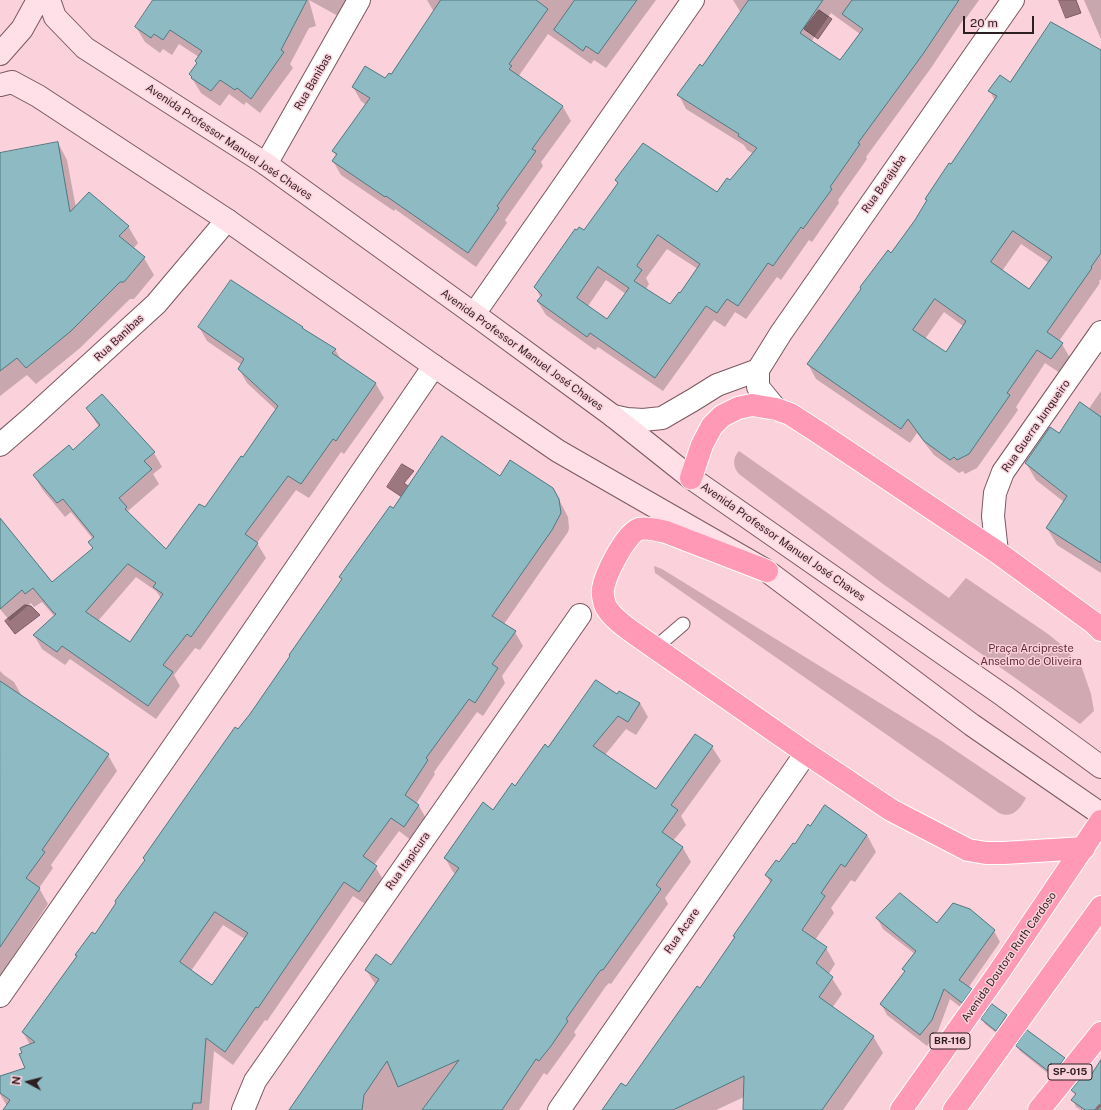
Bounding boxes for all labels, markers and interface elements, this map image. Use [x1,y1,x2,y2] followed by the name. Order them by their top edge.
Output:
[965,8,1036,34] scale bar
[970,16,998,30] text: 20 m
[291,51,335,113] street label: Rua Banibas
[143,81,315,203] street label: Avenida Professor Manuel José Chaves
[859,152,909,216] street label: Rua Barajuba
[438,287,606,413] street label: Avenida Professor Manuel José Chaves
[91,312,147,364] street label: Rua Banibas
[999,377,1073,475] street label: Rua Guerra Junqueiro
[698,480,868,604] street label: Avenida Professor Manuel José Chaves
[980,642,1082,668] park label: Praça Arcipreste Anselmo de Oliveira
[383,829,433,893] street label: Rua Itapicura
[959,889,1059,1025] street label: Avenida Doutora Ruth Cardoso
[662,906,702,956] street label: Rua Acare
[930,1033,970,1049] road number: BR-116
[8,1062,48,1102] north arrow
[1048,1064,1092,1080] road number: SP-015
[10,1076,23,1086] text: N

